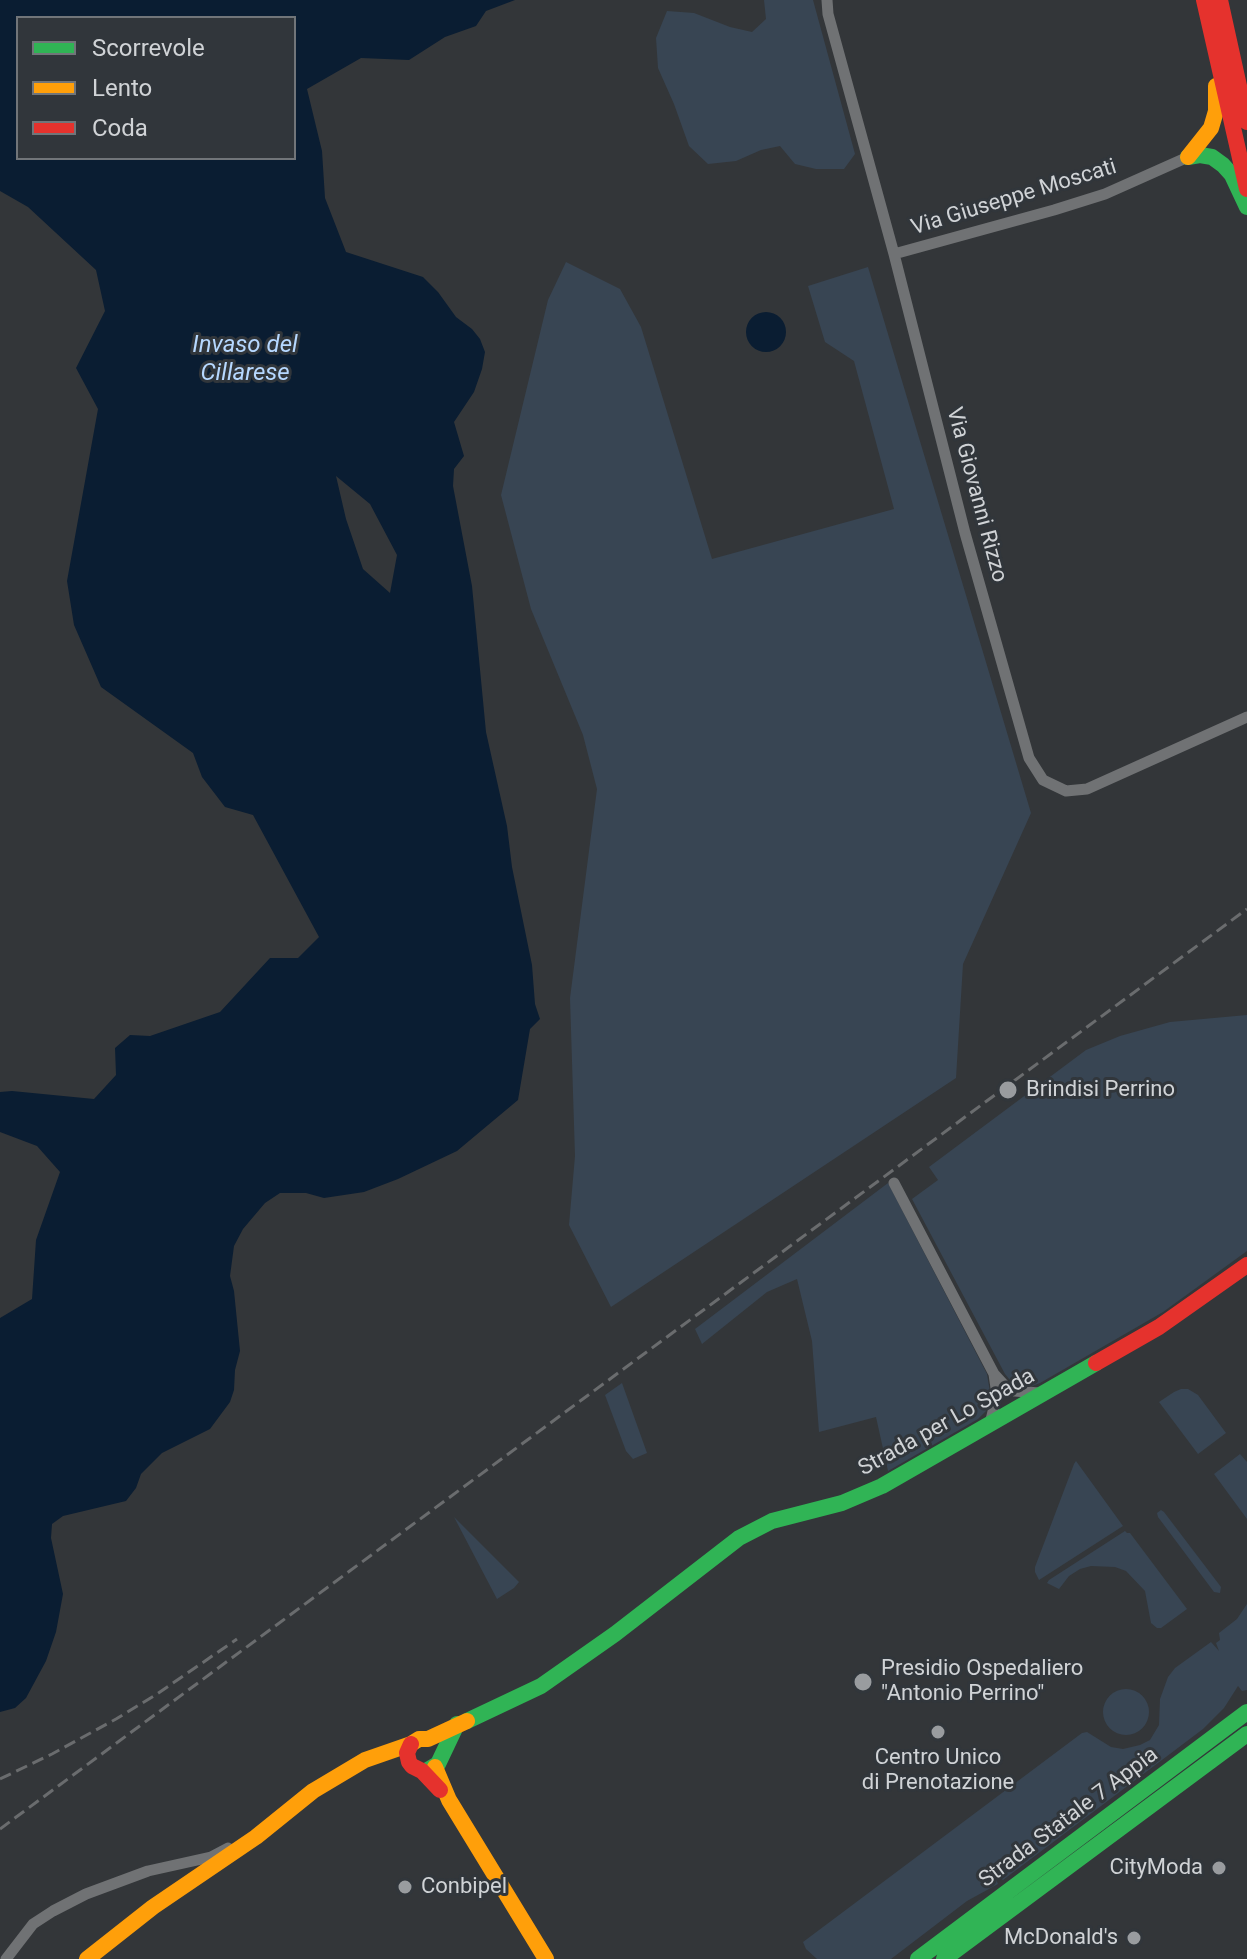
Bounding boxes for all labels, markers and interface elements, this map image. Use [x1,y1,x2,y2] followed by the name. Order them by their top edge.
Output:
[16,16,296,160] legend
[92,34,205,62] text: Scorrevole
[92,74,152,102] text: Lento
[92,114,148,142] text: Coda
[908,154,1120,242] street label: Via Giuseppe Moscati
[192,332,298,388] water label: Invaso del Cillarese
[940,405,1012,585] street label: Via Giovanni Rizzo
[1026,1077,1175,1103] place label: Brindisi Perrino
[997,1079,1019,1101] marker: Brindisi Perrino
[854,1364,1040,1482] street label: Strada per Lo Spada
[881,1656,1083,1708] place label: Presidio Ospedaliero "Antonio Perrino"
[852,1671,874,1693] marker: Presidio Ospedaliero "Antonio Perrino"
[929,1723,947,1741] marker: Centro Unico di Prenotazione
[974,1742,1164,1894] street label: Strada Statale 7 Appia
[862,1745,1014,1796] place label: Centro Unico di Prenotazione
[1110,1855,1203,1881] place label: CityModa
[1210,1859,1228,1877] marker: CityModa
[421,1874,507,1900] place label: Conbipel
[396,1878,414,1896] marker: Conbipel
[1004,1925,1118,1951] place label: McDonald's
[1125,1929,1143,1947] marker: McDonald's

